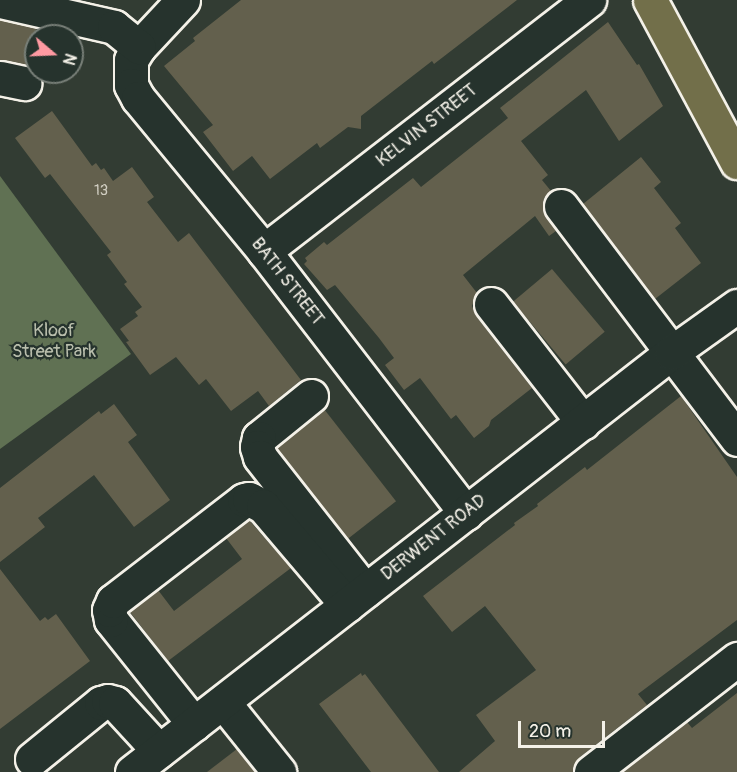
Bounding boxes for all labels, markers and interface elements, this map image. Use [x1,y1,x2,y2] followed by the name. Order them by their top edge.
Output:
[24,24,84,84] north arrow
[58,51,80,68] text: N
[372,80,482,172] street label: KELVIN STREET
[94,182,108,200] house number: 13
[246,234,328,330] street label: BATH STREET
[12,321,96,364] park label: Kloof Street Park
[377,490,491,586] street label: DERWENT ROAD
[521,709,608,747] scale bar
[529,720,571,743] text: 20 m

